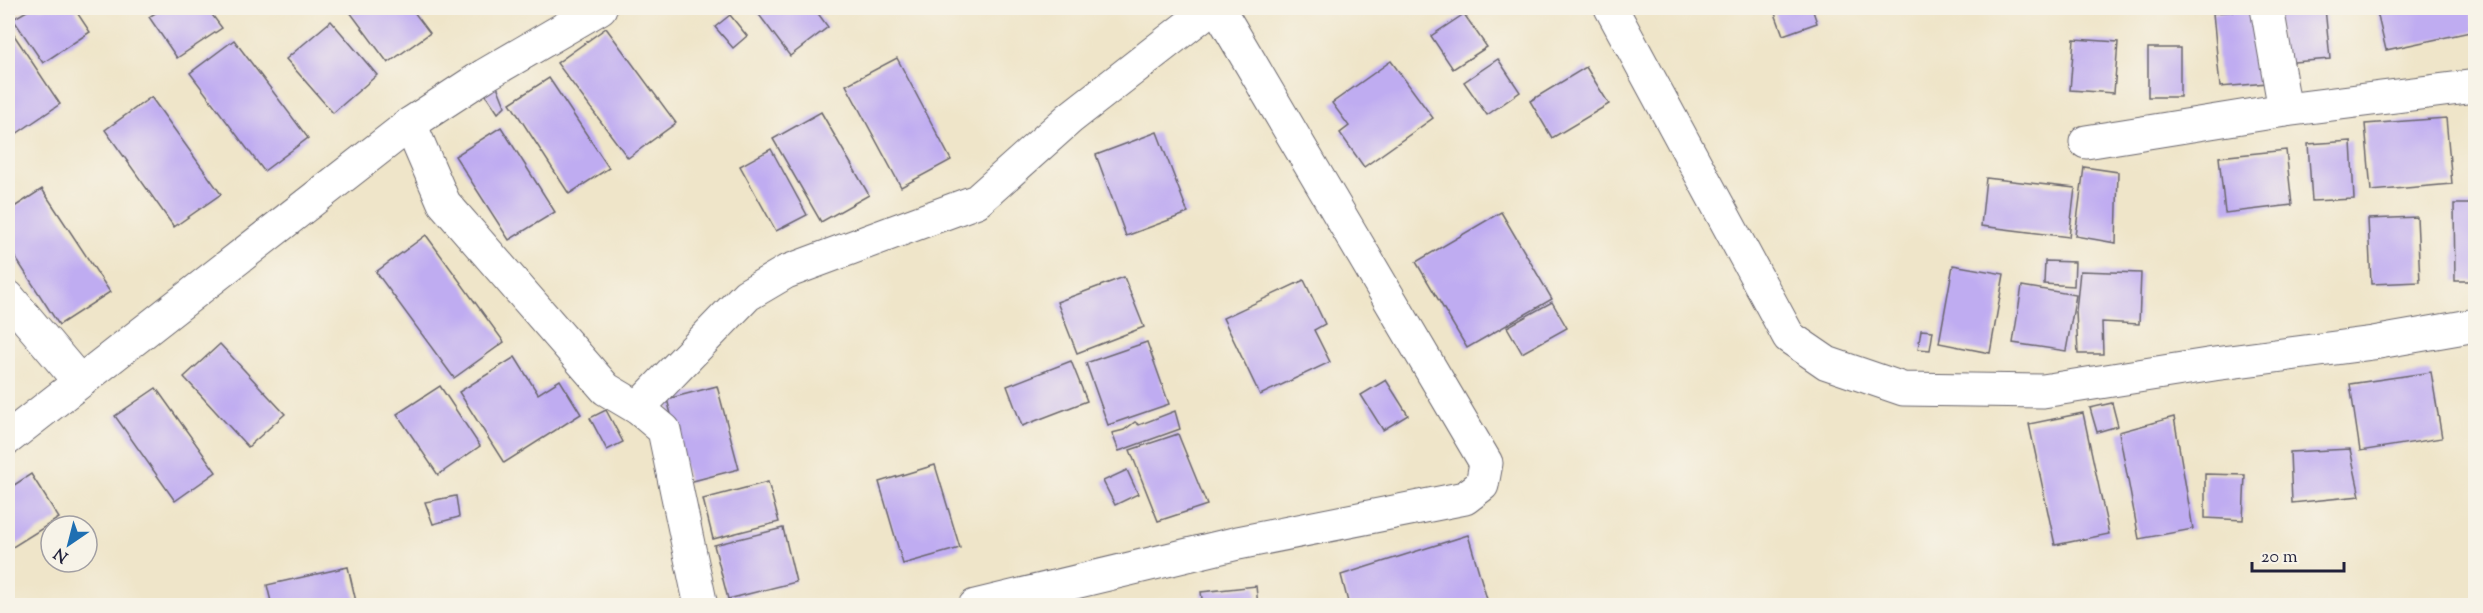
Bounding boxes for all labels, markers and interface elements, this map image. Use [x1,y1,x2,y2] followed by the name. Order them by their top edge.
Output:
[39,514,99,574] north arrow
[2252,535,2344,573] scale bar
[50,541,74,567] text: N
[2261,545,2298,571] text: 20 m

